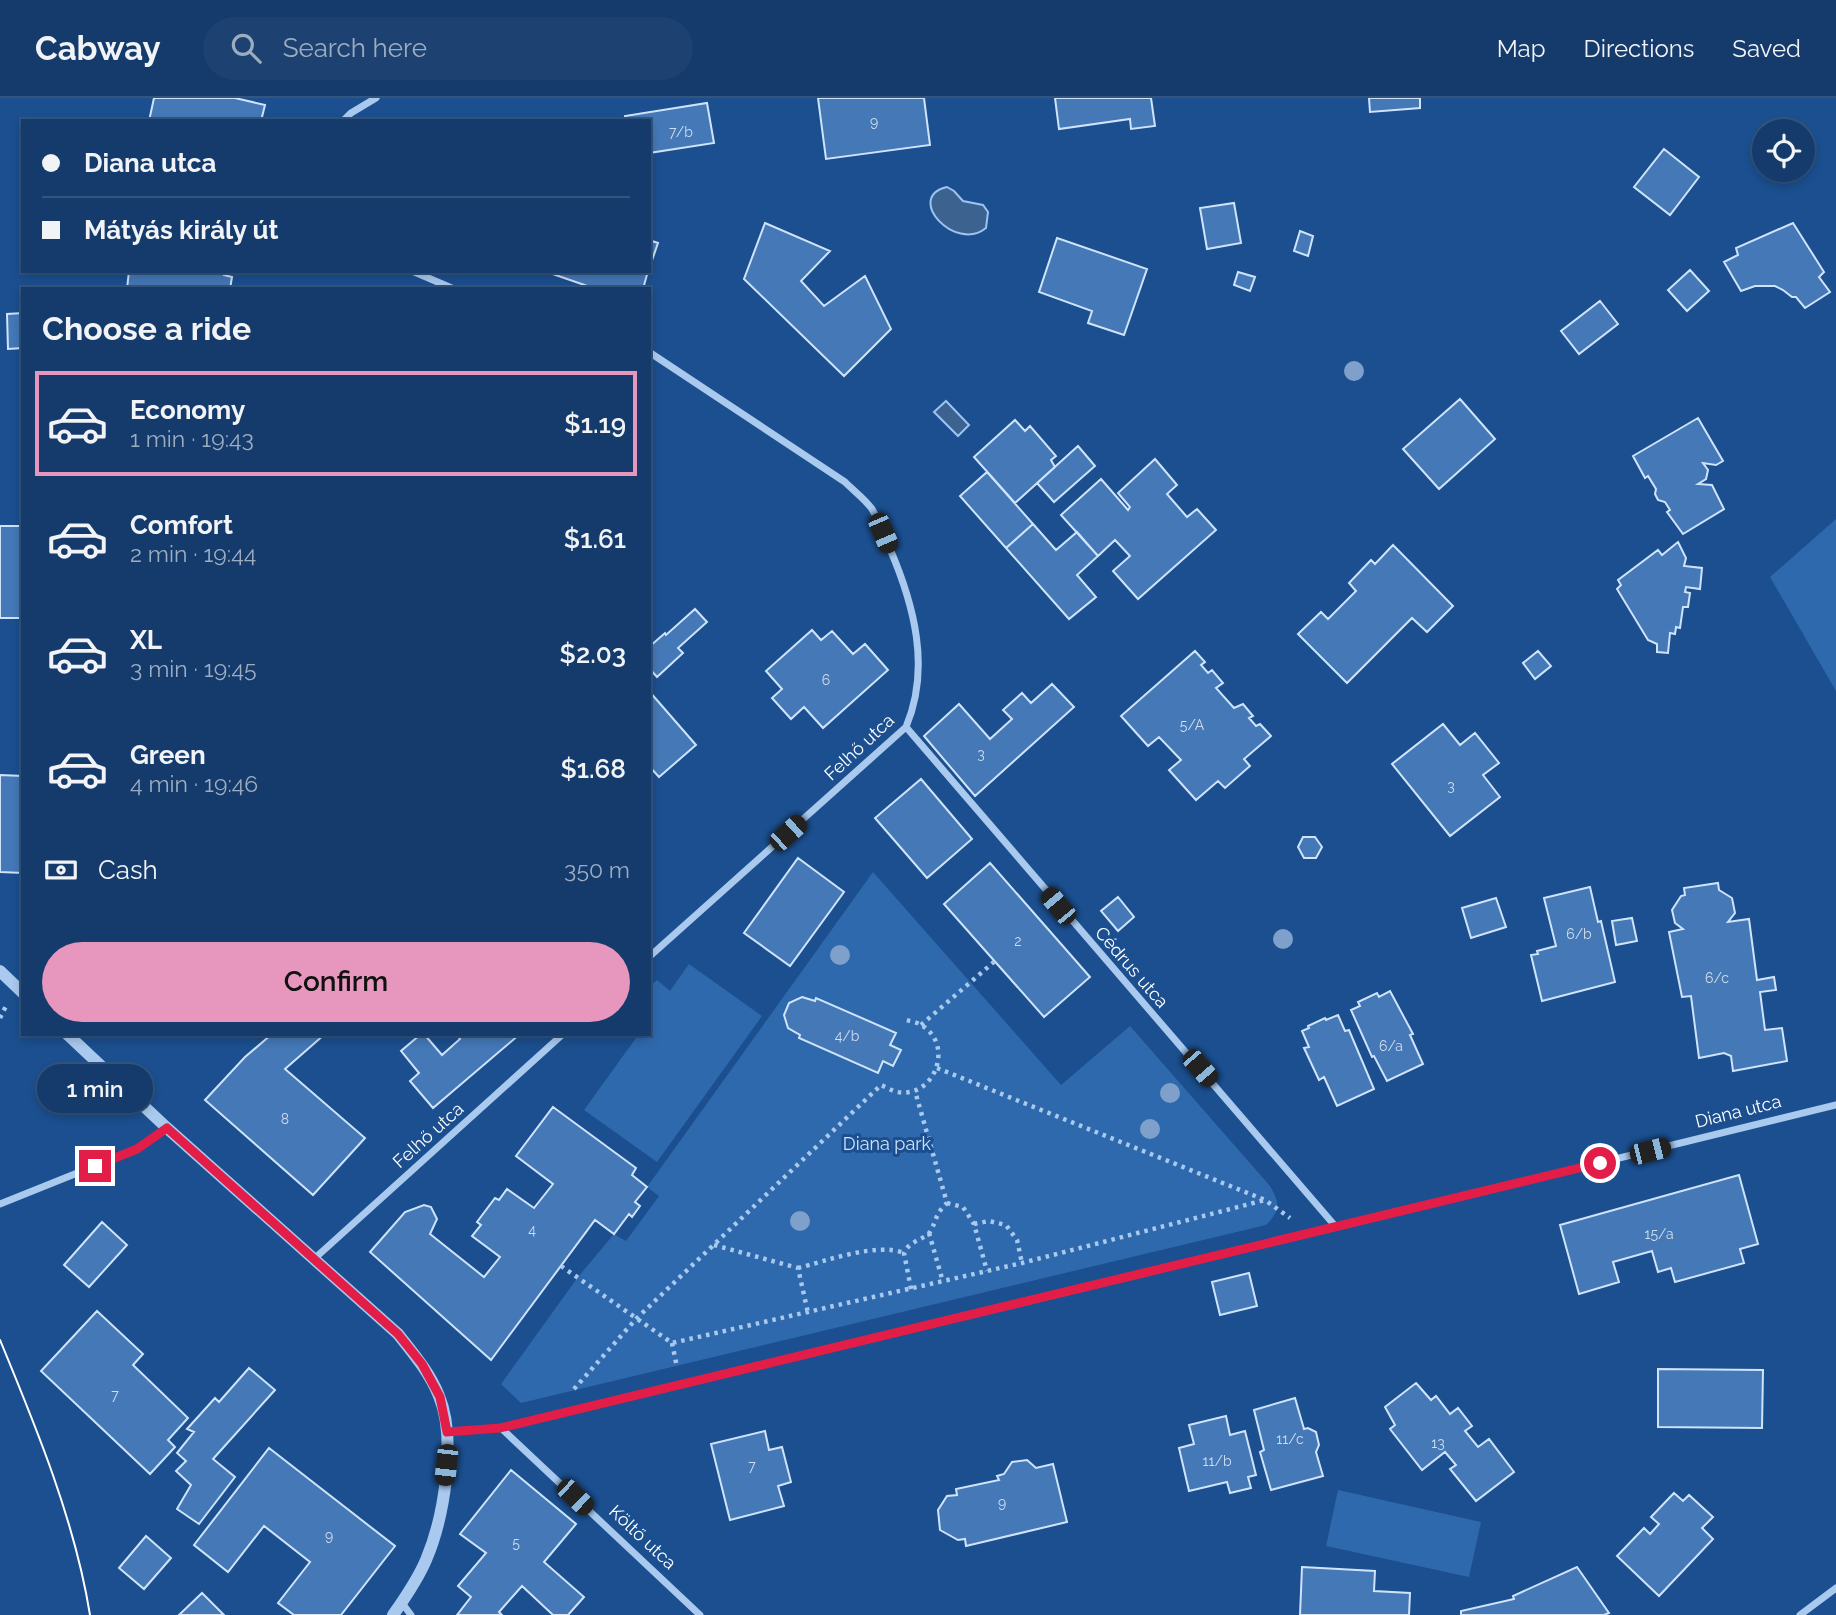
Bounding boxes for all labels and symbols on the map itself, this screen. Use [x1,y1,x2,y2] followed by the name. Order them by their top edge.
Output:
[870,114,878,130] house number: 9
[669,124,693,140] house number: 7/b
[866,510,901,556] car
[822,672,830,688] house number: 6
[820,709,898,785] street label: Felhő utca
[1180,717,1205,733] house number: 5/A
[977,746,985,762] house number: 3
[1447,778,1455,794] house number: 3
[766,811,811,855] car
[1037,883,1080,929] car
[1091,922,1173,1012] street label: Cédrus utca
[1566,926,1592,942] house number: 6/b
[1014,933,1022,949] house number: 2
[1705,970,1729,986] house number: 6/c
[835,1028,860,1044] house number: 4/b
[1379,1038,1403,1054] house number: 6/a
[1179,1045,1222,1091] car
[37,1065,153,1114] callout: 1 min
[1693,1090,1783,1132] street label: Diana utca
[388,1098,468,1172] street label: Felhő utca
[281,1111,289,1127] house number: 8
[843,1133,932,1154] park label: Diana park
[1628,1136,1673,1166] car
[1584,1147,1616,1179] route start
[79,1150,111,1182] route end
[528,1222,536,1238] house number: 4
[1644,1226,1674,1242] house number: 15/a
[111,1387,119,1403] house number: 7
[1276,1431,1304,1447] house number: 11/c
[1431,1435,1445,1451] house number: 13
[434,1443,459,1487] car
[1202,1453,1232,1469] house number: 11/b
[748,1458,756,1474] house number: 7
[553,1475,598,1519] car
[998,1495,1006,1511] house number: 9
[605,1501,681,1573] street label: Költő utca
[325,1528,333,1544] house number: 9
[512,1535,520,1551] house number: 5

